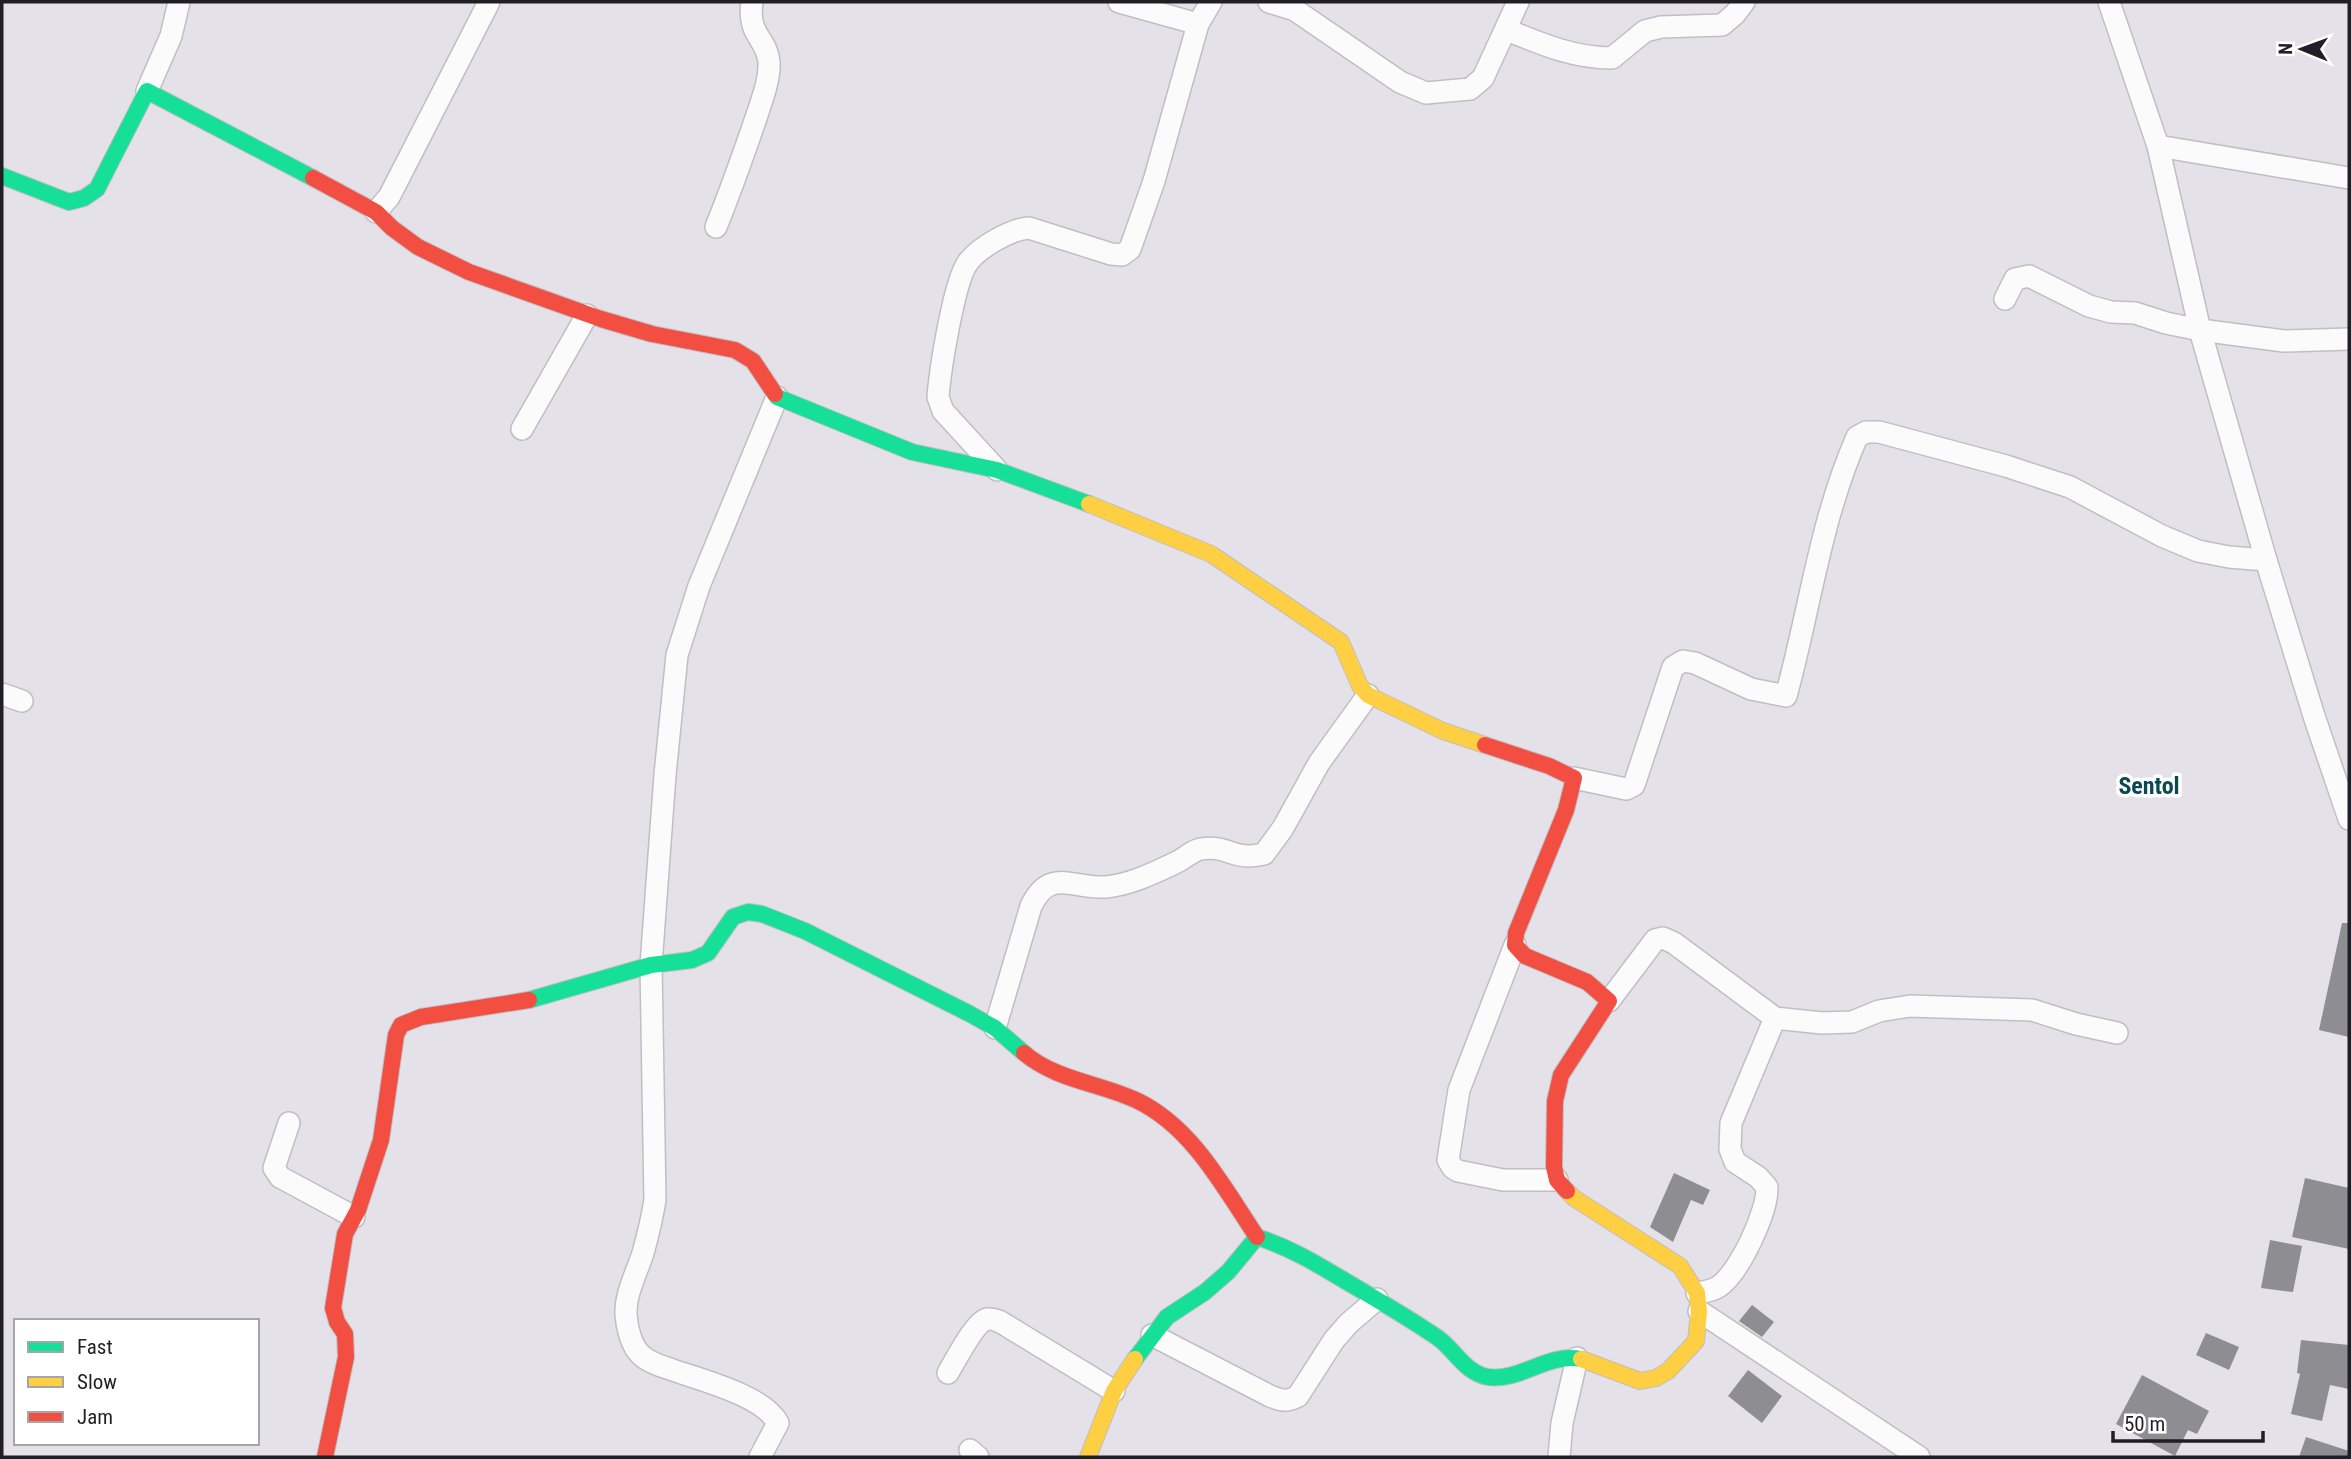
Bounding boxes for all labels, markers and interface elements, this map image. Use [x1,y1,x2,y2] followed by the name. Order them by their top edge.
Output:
[2267,14,2337,84] north arrow
[2274,43,2297,55] text: N
[2118,772,2180,800] district label: Sentol
[14,1319,259,1445] legend
[77,1335,113,1359] text: Fast
[77,1370,117,1394] text: Slow
[2113,1400,2264,1444] scale bar
[77,1405,113,1429] text: Jam
[2124,1412,2165,1436] text: 50 m

